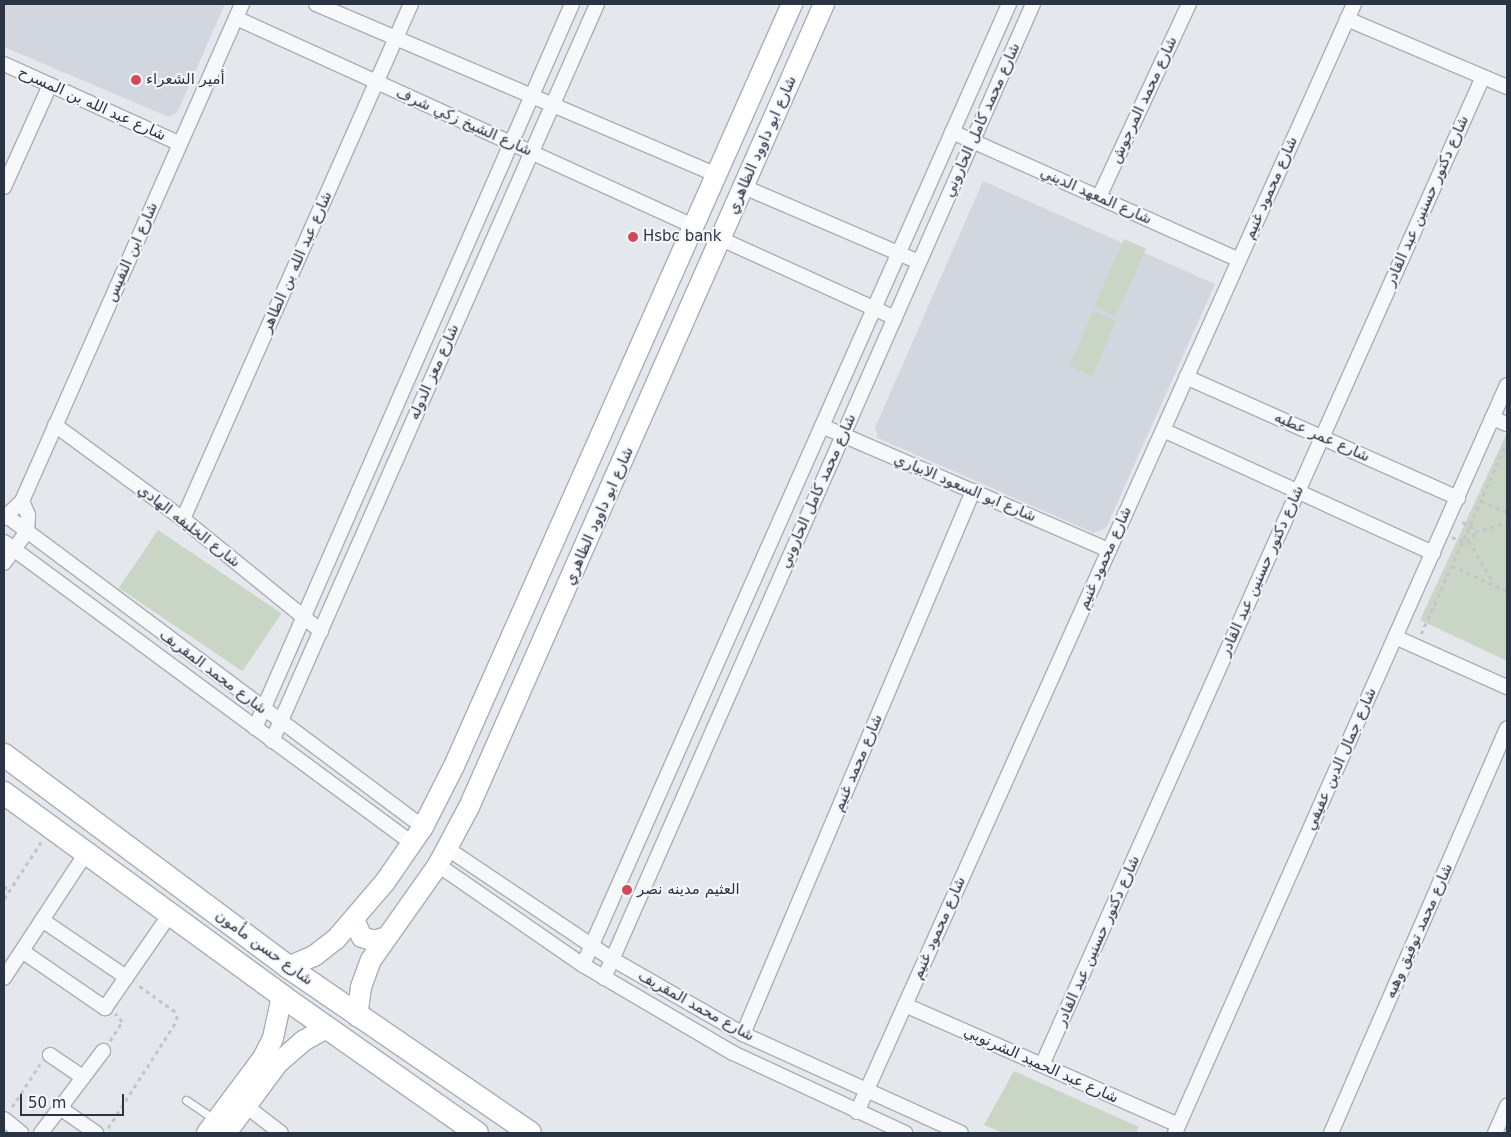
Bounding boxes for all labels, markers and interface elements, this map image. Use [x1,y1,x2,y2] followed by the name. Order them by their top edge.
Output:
[1107,34,1181,166] street label: شارع محمد المرجوش
[940,40,1024,200] street label: شارع محمد كامل الحاروني
[15,63,169,145] street label: شارع عبد الله بن المسرح
[146,71,225,89] place label: أمير الشعراء
[723,73,801,217] street label: شارع ابو داوود الظاهري
[130,74,142,86] marker: أمير الشعراء
[393,84,535,160] street label: شارع الشيخ زكي شرف
[1381,113,1473,289] street label: شارع دكتور حسنين عبد القادر
[1240,134,1302,242] street label: شارع محمود غنيم
[1037,163,1155,229] street label: شارع المعهد الديني
[258,189,336,335] street label: شارع عبد الله بن الطاهر
[102,199,162,305] street label: شارع ابن النفيس
[643,228,722,246] place label: Hsbc bank
[627,231,639,243] marker: Hsbc bank
[405,321,463,423] street label: شارع معز الدوله
[1271,408,1373,466] street label: شارع عمر عطيه
[776,411,860,571] street label: شارع محمد كامل الحاروني
[560,444,638,588] street label: شارع ابو داوود الظاهري
[891,450,1039,526] street label: شارع ابو السعود الابياري
[134,480,244,572] street label: شارع الخليفه الهادي
[1216,483,1308,659] street label: شارع دكتور حسنين عبد القادر
[1074,504,1136,612] street label: شارع محمود غنيم
[156,626,270,718] street label: شارع محمد المقريف
[1301,685,1381,833] street label: شارع جمال الدين عفيفي
[829,712,887,814] street label: شارع محمد غنيم
[1052,853,1144,1029] street label: شارع دكتور حسنين عبد القادر
[1381,861,1457,1001] street label: شارع محمد توفيق وهبه
[908,874,970,982] street label: شارع محمود غنيم
[637,881,740,899] place label: العثيم مدينه نصر
[621,884,633,896] marker: العثيم مدينه نصر
[212,907,316,989] street label: شارع حسن مأمون
[635,967,757,1045] street label: شارع محمد المقريف
[961,1023,1121,1107] street label: شارع عبد الحميد الشرنوبي
[22,1084,126,1116] scale bar
[28,1094,66,1112] text: 50 m

